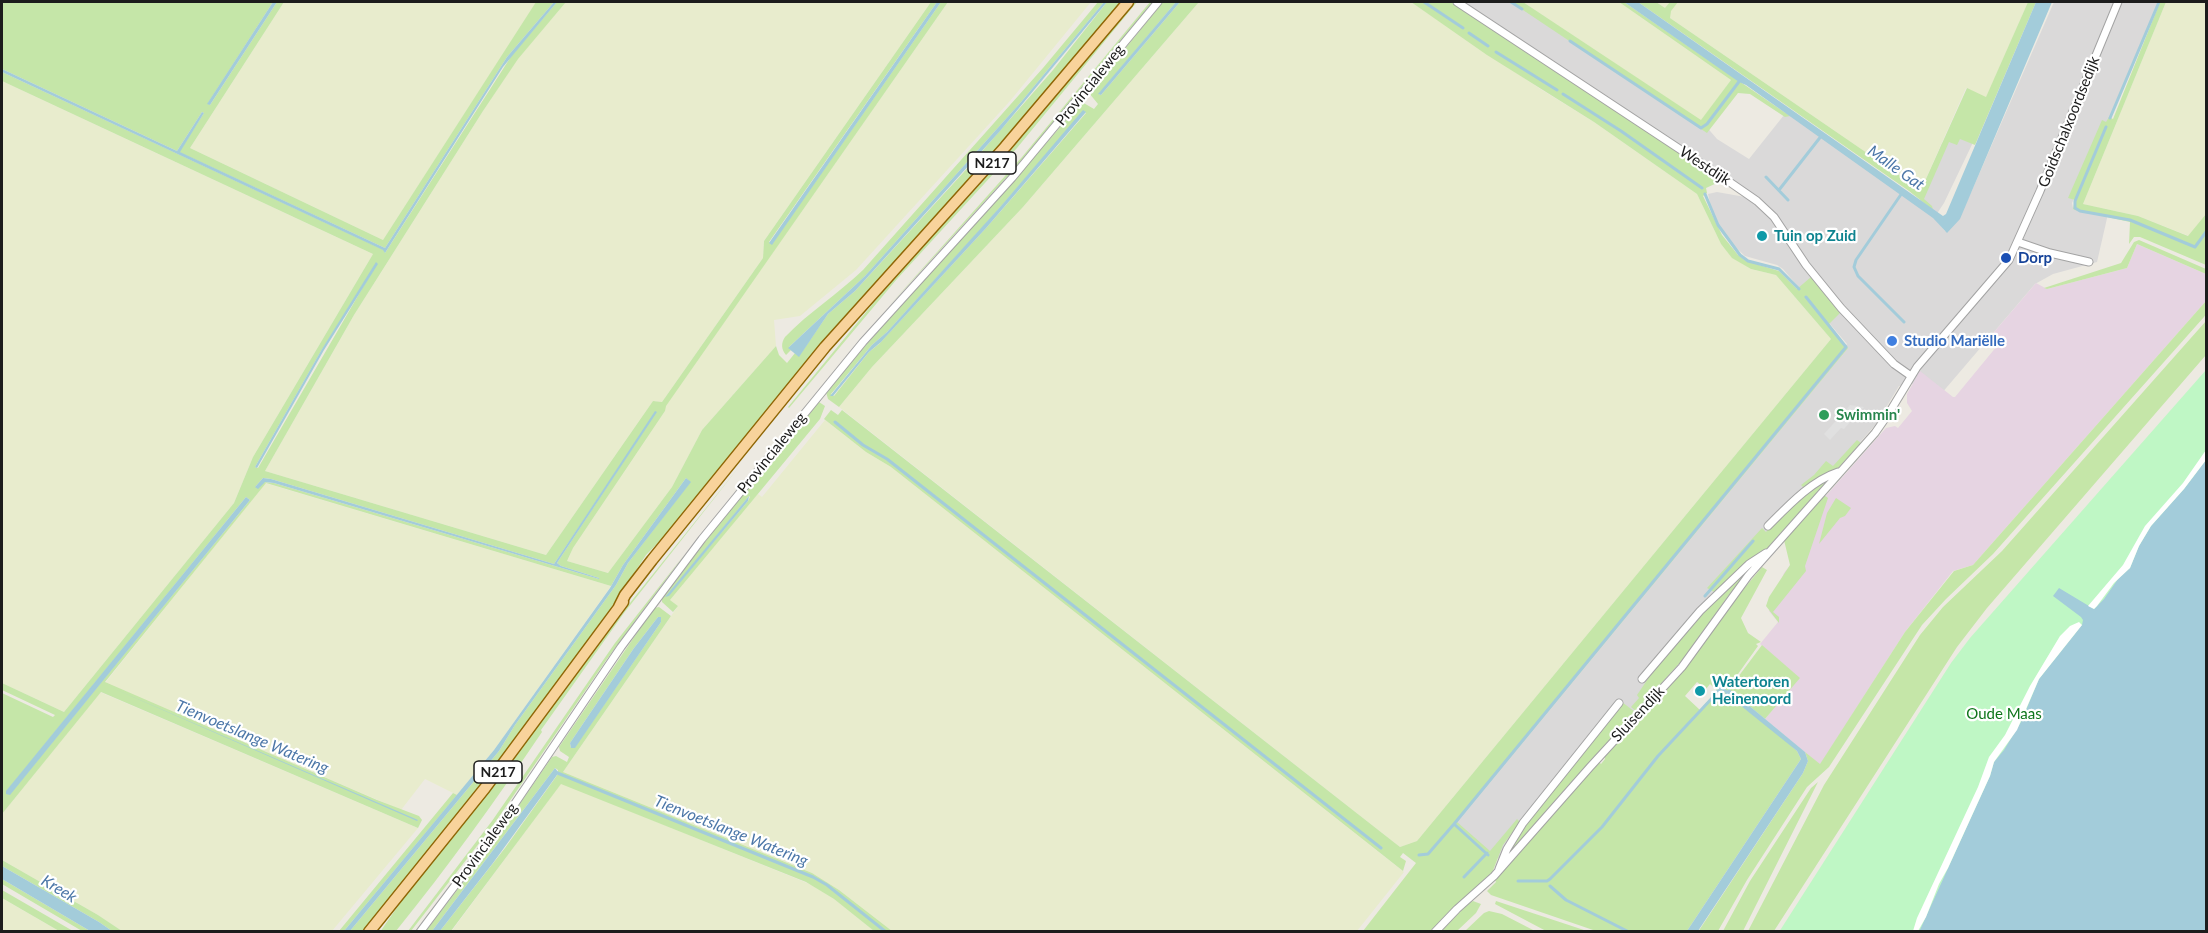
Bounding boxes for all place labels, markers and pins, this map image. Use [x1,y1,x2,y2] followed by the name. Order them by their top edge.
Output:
[1774,227,1856,245] place label: Tuin op Zuid
[1755,229,1769,243] marker: Tuin op Zuid
[2018,249,2052,267] place label: Dorp
[1999,251,2013,265] marker: Dorp
[1904,332,2005,350] place label: Studio Mariëlle
[1885,334,1899,348] marker: Studio Mariëlle
[1836,406,1900,424] place label: Swimmin'
[1817,408,1831,422] marker: Swimmin'
[1712,673,1791,708] place label: Watertoren Heinenoord
[1693,684,1707,698] marker: Watertoren Heinenoord

